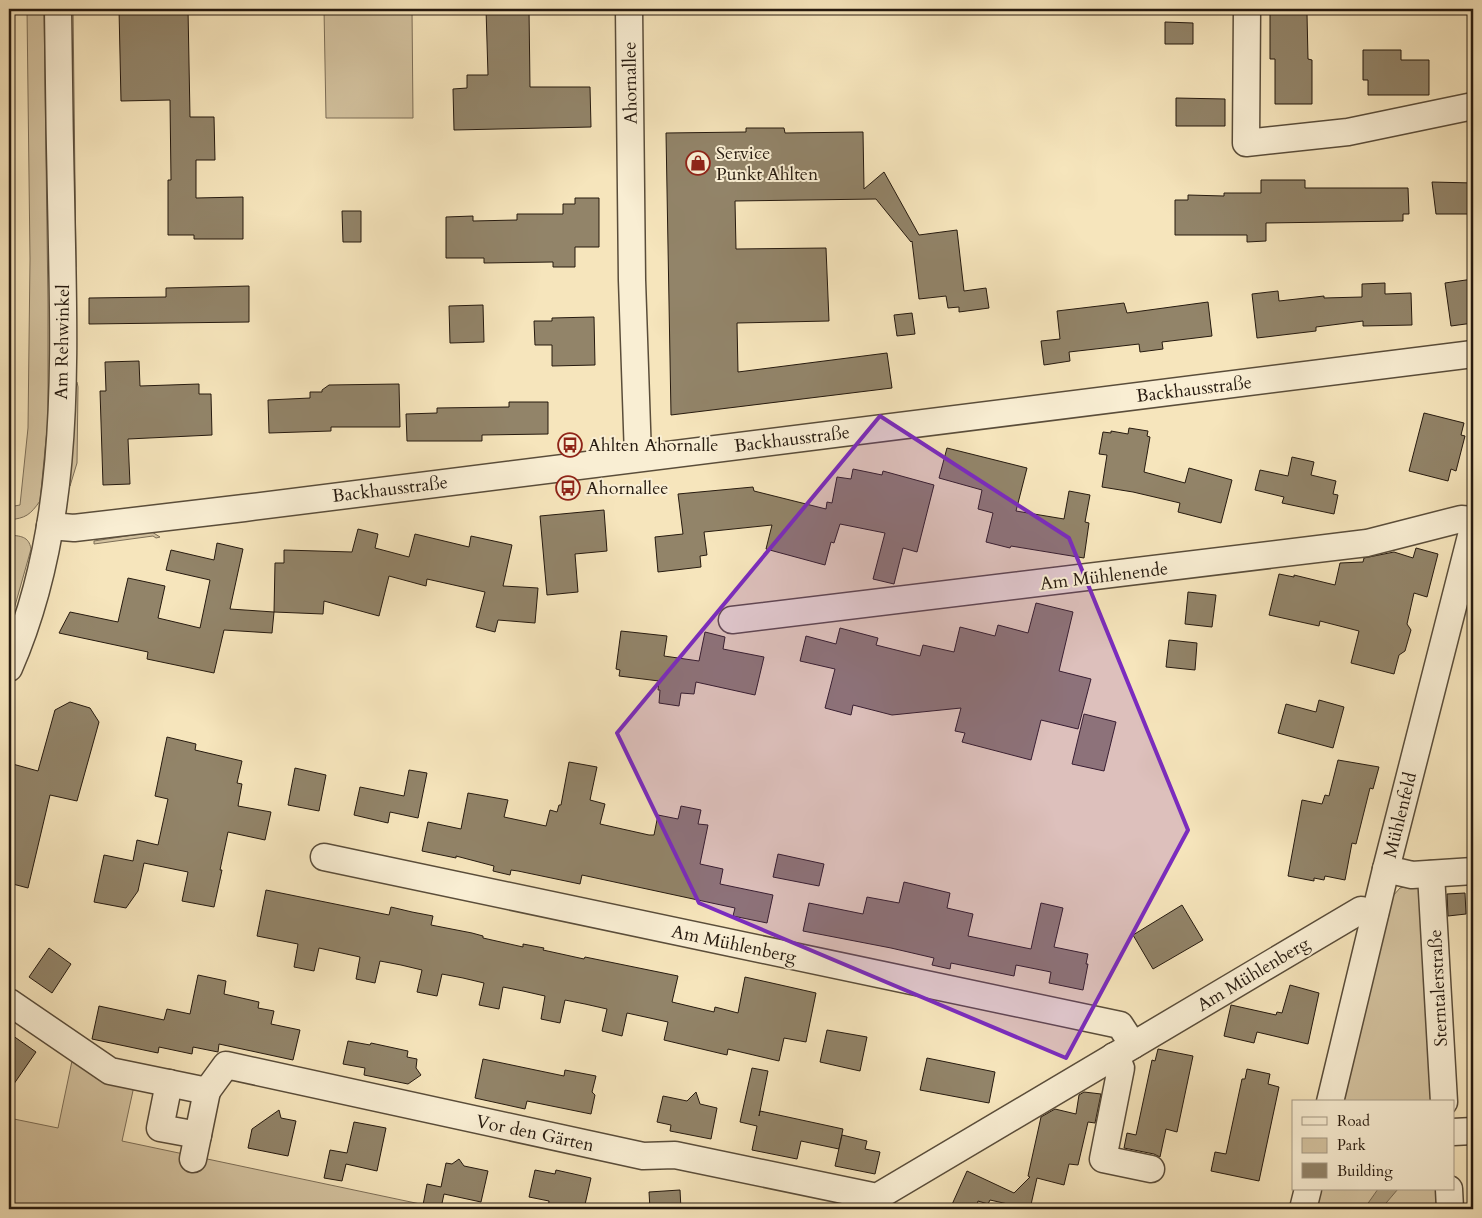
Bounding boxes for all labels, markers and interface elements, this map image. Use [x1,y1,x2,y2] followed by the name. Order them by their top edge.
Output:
[617,42,644,124] street label: Ahornallee
[716,141,819,187] place label: Service Punkt Ahlten
[685,150,711,176] shop icon: Service Punkt Ahlten
[49,284,76,400] street label: Am Rehwinkel
[1135,370,1253,409] street label: Backhausstraße
[733,420,851,459] street label: Backhausstraße
[557,432,583,458] bus stop icon: Ahlten Ahornalle
[588,433,719,458] place label: Ahlten Ahornalle
[331,470,449,509] street label: Backhausstraße
[555,475,581,501] bus stop icon: Ahornallee
[586,476,669,501] place label: Ahornallee
[1039,556,1169,597] street label: Am Mühlenende
[1378,769,1423,861] street label: Mühlenfeld
[669,919,800,970] street label: Am Mühlenberg
[1423,929,1454,1047] street label: Sterntalerstraße
[1192,931,1315,1018] street label: Am Mühlenberg
[1292,1100,1454,1190] legend
[474,1109,597,1158] street label: Vor den Gärten
[1337,1111,1370,1131] text: Road
[1337,1135,1366,1155] text: Park
[1337,1161,1393,1181] text: Building

